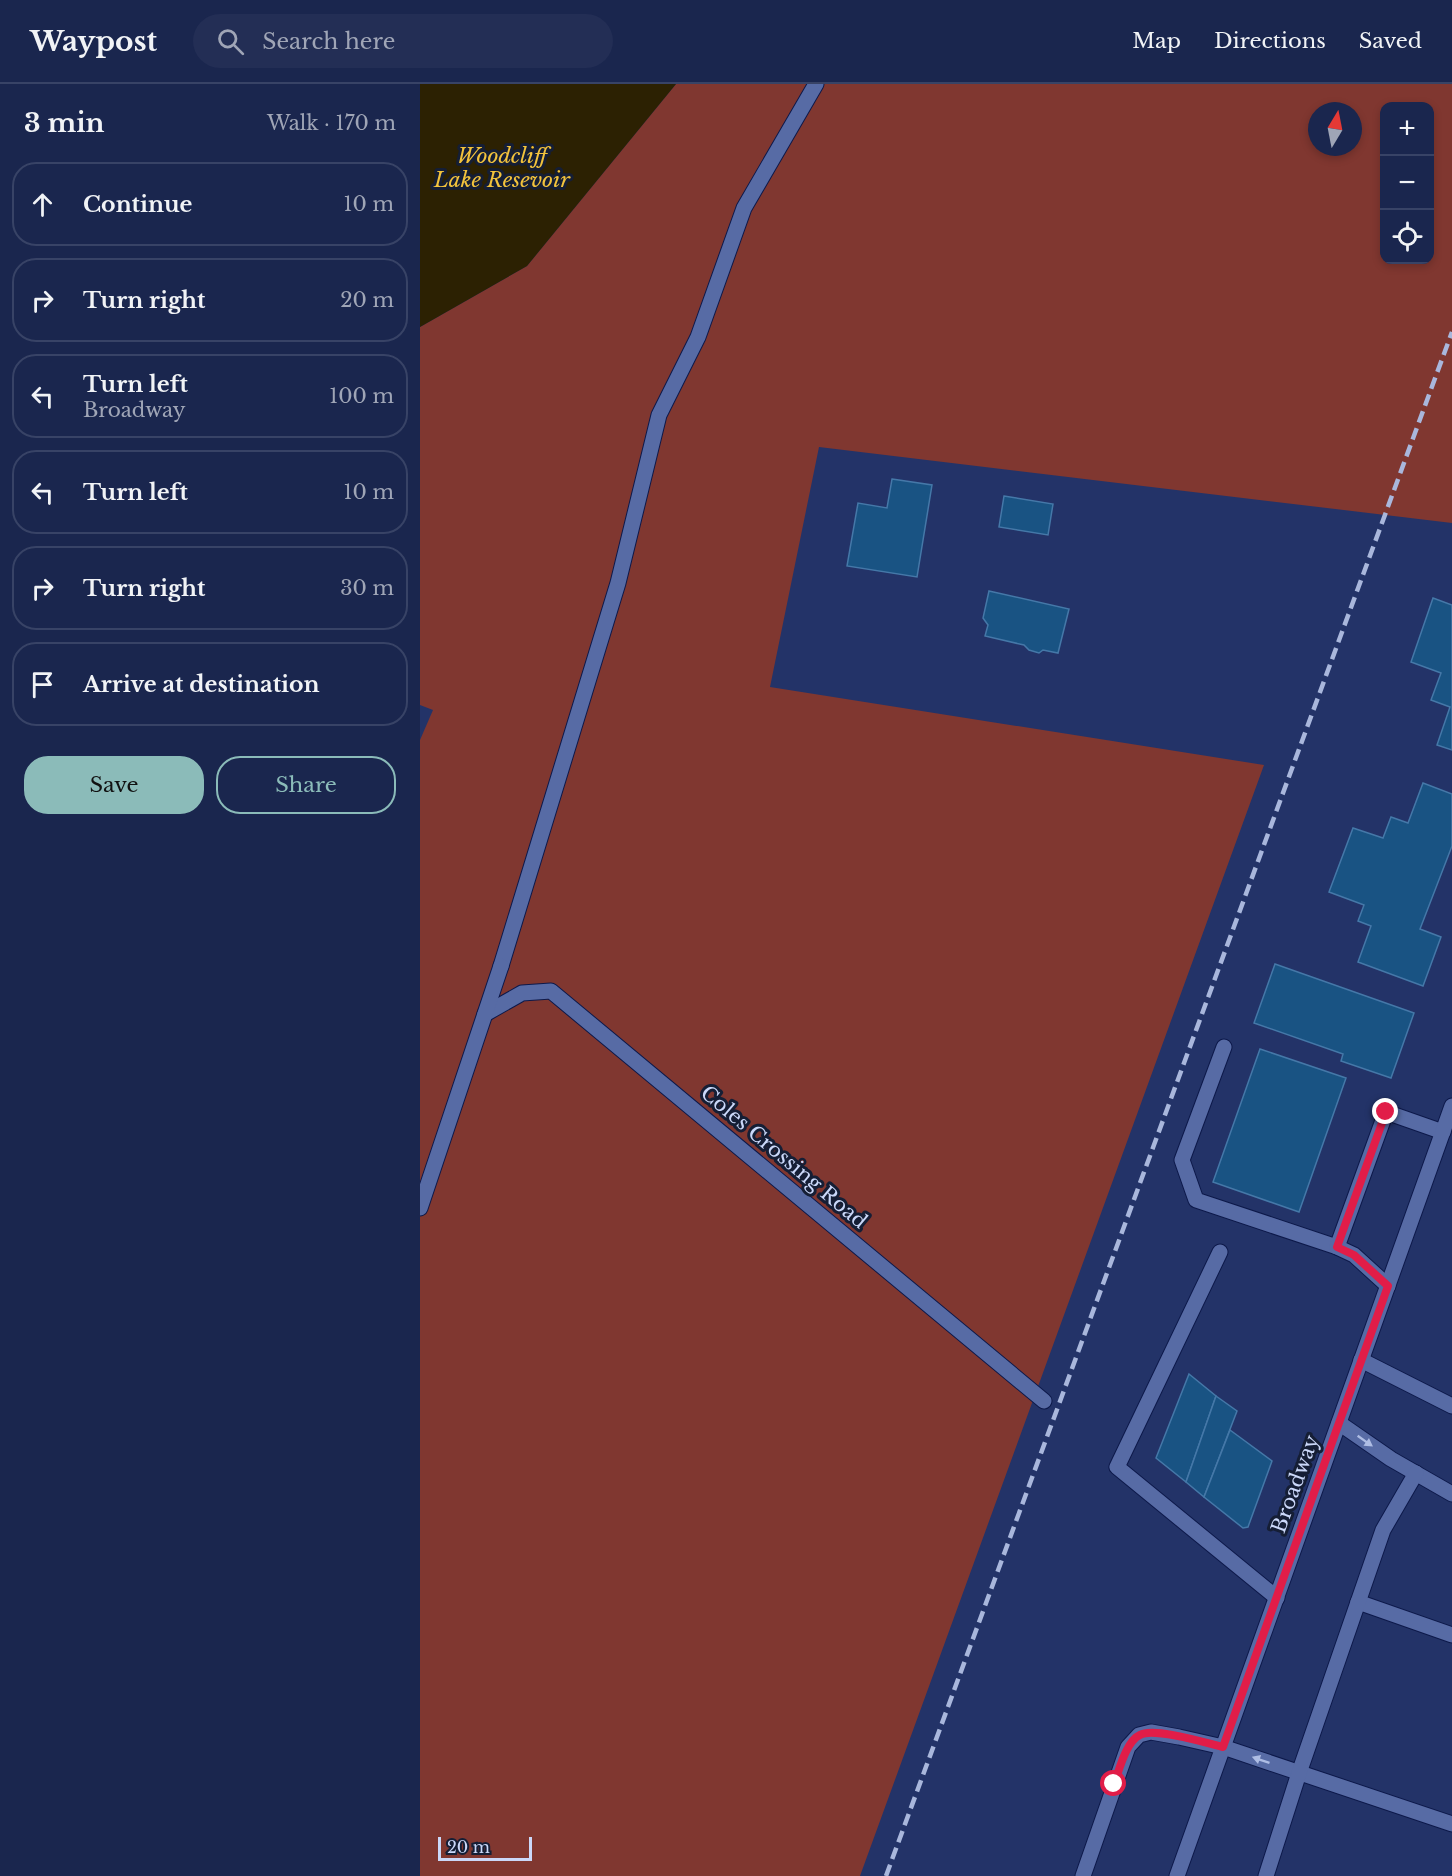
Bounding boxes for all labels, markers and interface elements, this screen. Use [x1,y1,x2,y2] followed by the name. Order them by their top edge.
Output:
[193,14,613,68] search box
[30,24,157,59] text: Waypost
[214,25,247,58] icon: search
[262,28,395,55] text: Search here
[1132,28,1181,54] text: Map
[1214,28,1326,54] text: Directions
[1359,28,1422,54] text: Saved
[1308,102,1362,156] north arrow
[1380,102,1434,264] map controls
[1380,102,1434,156] button: +
[24,107,105,139] text: 3 min
[267,111,396,135] text: Walk · 170 m
[433,143,571,193] water label: Woodcliff Lake Resevoir
[1380,156,1434,210] button: −
[26,188,59,221] icon: ahead
[83,191,192,218] text: Continue
[344,192,394,216] text: 10 m
[1380,210,1434,264] button: locate
[26,284,59,317] icon: right
[83,287,205,314] text: Turn right
[340,288,394,312] text: 20 m
[83,371,188,398] text: Turn left
[26,380,59,413] icon: left
[329,384,394,408] text: 100 m
[83,398,185,422] text: Broadway
[26,476,59,509] icon: left
[83,479,188,506] text: Turn left
[344,480,394,504] text: 10 m
[26,572,59,605] icon: right
[83,575,205,602] text: Turn right
[340,576,394,600] text: 30 m
[26,668,59,701] icon: arrive
[83,671,320,698] text: Arrive at destination
[24,756,204,814] button: Save
[216,756,396,814] button: Share
[696,1080,872,1234] street label: Coles Crossing Road
[1372,1098,1398,1124] route end
[1266,1432,1324,1536] street label: Broadway
[1357,1435,1373,1446] one-way arrow
[1252,1755,1270,1764] one-way arrow
[1100,1770,1126,1796] route start
[438,1834,532,1862] scale bar
[447,1837,490,1857] text: 20 m

